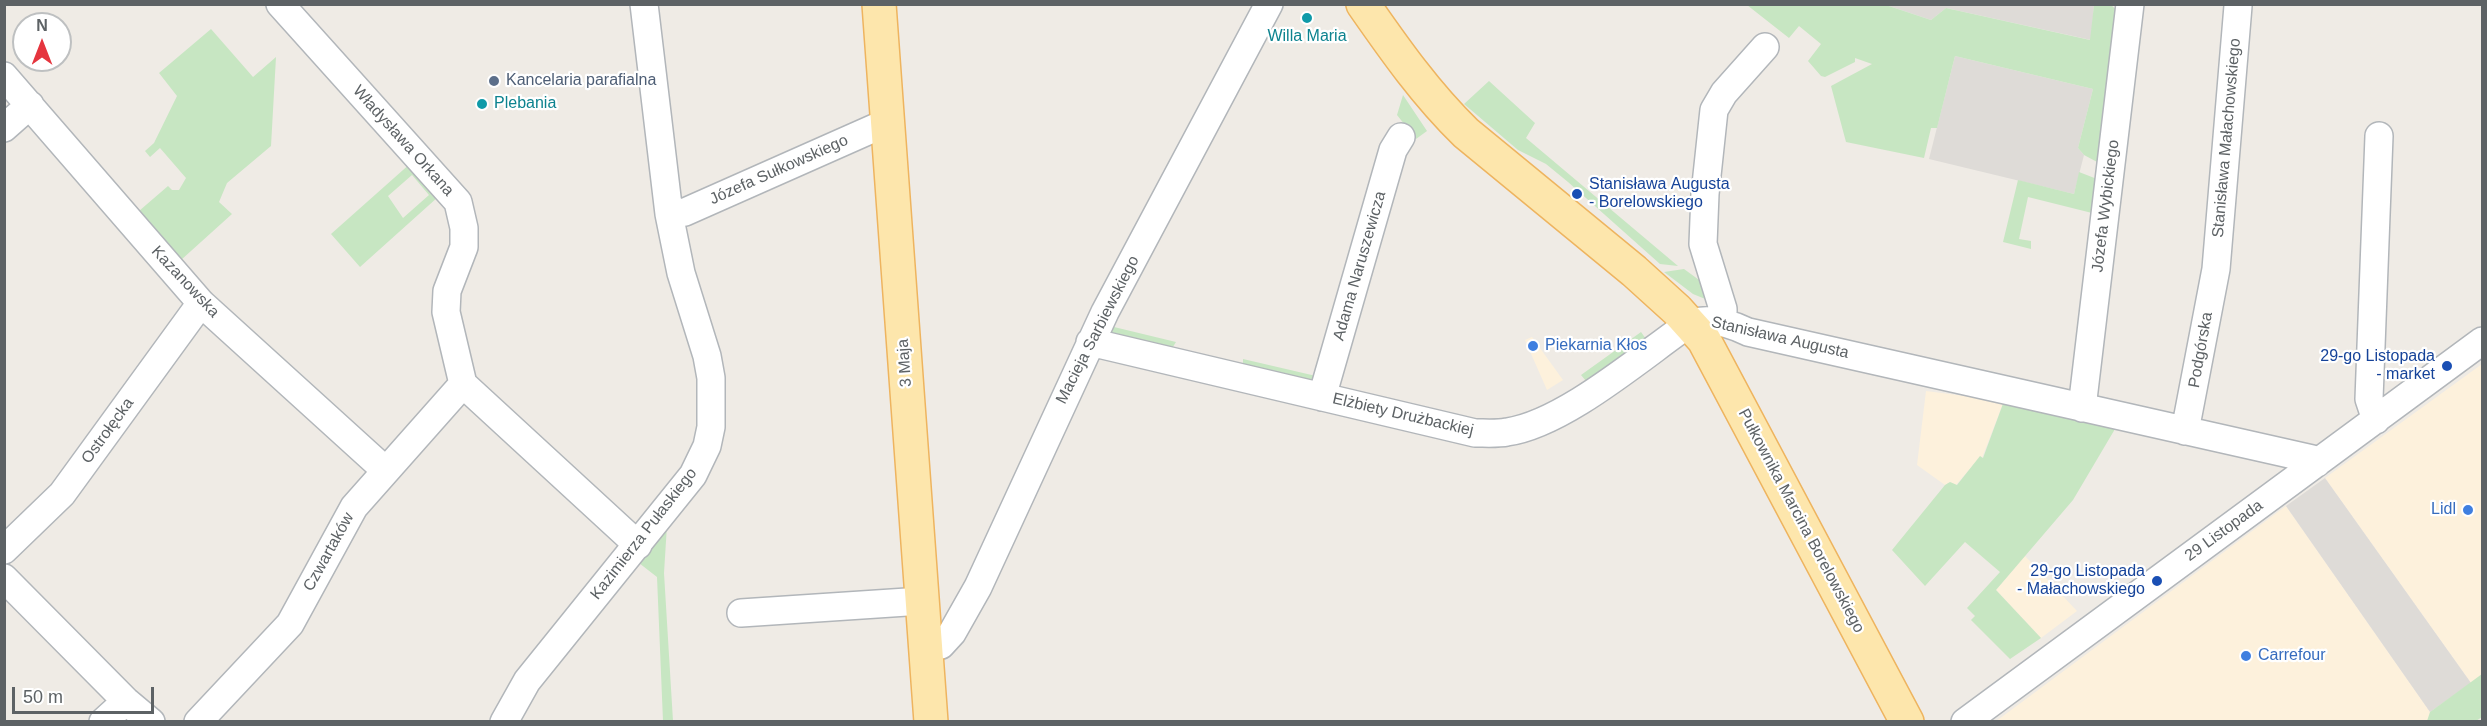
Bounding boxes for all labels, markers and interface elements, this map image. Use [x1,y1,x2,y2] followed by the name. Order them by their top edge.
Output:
[1300,11,1314,25] marker: Willa Maria
[12,12,72,72] north arrow
[36,17,48,34] text: N
[1267,27,1347,47] place label: Willa Maria
[2209,37,2245,239] street label: Stanisława Małachowskiego
[506,71,656,91] place label: Kancelaria parafialna
[487,74,501,88] marker: Kancelaria parafialna
[348,82,458,200] street label: Władysława Orkana
[494,94,556,114] place label: Plebania
[475,97,489,111] marker: Plebania
[707,131,851,209] street label: Józefa Sułkowskiego
[2088,139,2124,273] street label: Józefa Wybickiego
[1589,175,1730,213] place label: Stanisława Augusta - Borelowskiego
[1570,187,1584,201] marker: Stanisława Augusta - Borelowskiego
[1329,189,1391,343] street label: Adama Naruszewicza
[147,242,223,322] street label: Kazanowska
[1052,253,1144,407] street label: Macieja Sarbiewskiego
[2185,311,2217,389] street label: Podgórska
[1709,313,1851,363] street label: Stanisława Augusta
[1545,336,1647,356] place label: Piekarnia Kłos
[894,338,916,388] street label: 3 Maja
[1526,339,1540,353] marker: Piekarnia Kłos
[2320,347,2435,385] place label: 29-go Listopada - market
[2440,359,2454,373] marker: 29-go Listopada - market
[1331,389,1475,441] street label: Elżbiety Drużbackiej
[78,394,138,468] street label: Ostrołęcka
[1734,406,1868,636] street label: Pułkownika Marcina Borelowskiego
[587,464,701,604] street label: Kazimierza Pułaskiego
[2181,496,2267,566] street label: 29 Listopada
[2431,500,2456,520] place label: Lidl
[2461,503,2475,517] marker: Lidl
[299,509,359,595] street label: Czwartaków
[2017,562,2145,600] place label: 29-go Listopada - Małachowskiego
[2150,574,2164,588] marker: 29-go Listopada - Małachowskiego
[2258,646,2326,666] place label: Carrefour
[2239,649,2253,663] marker: Carrefour
[15,675,158,713] scale bar
[23,687,63,707] text: 50 m

